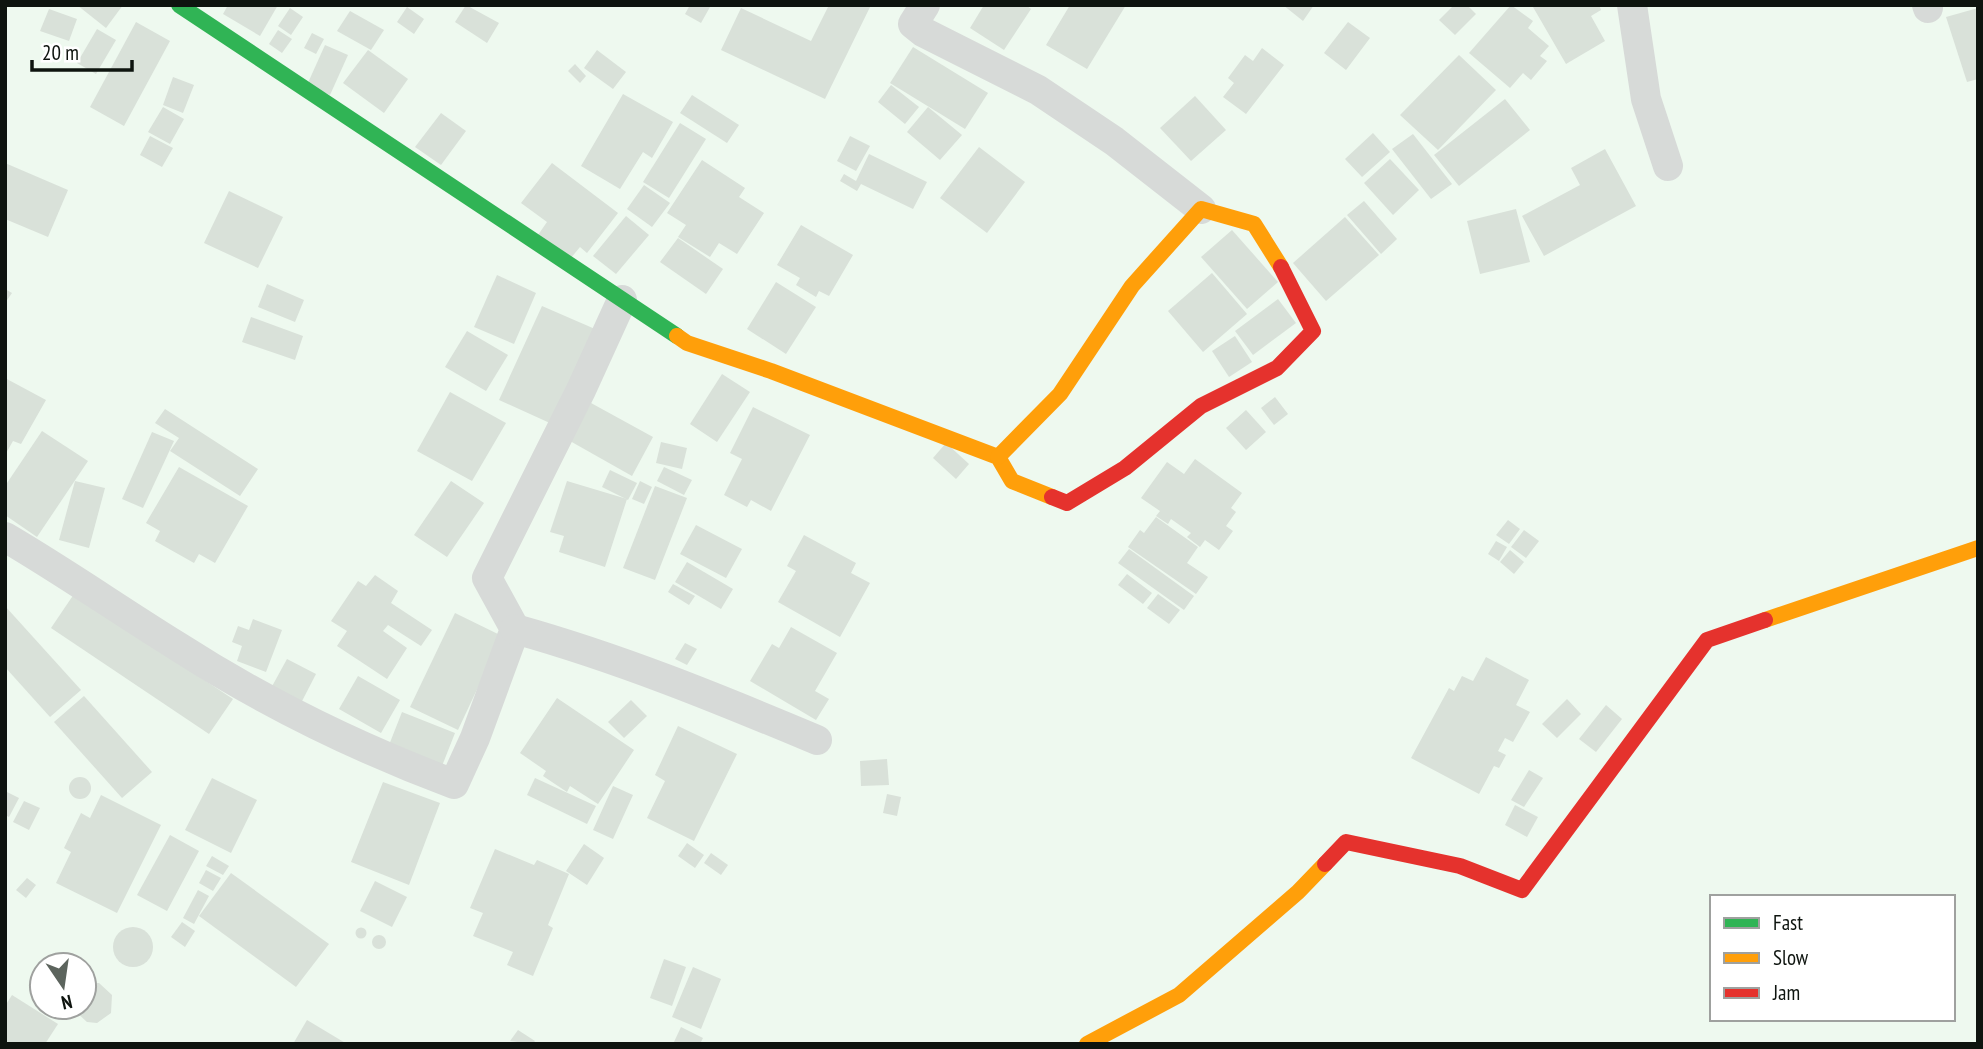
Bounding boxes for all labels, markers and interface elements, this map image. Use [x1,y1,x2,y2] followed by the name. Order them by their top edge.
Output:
[32,28,131,72] scale bar
[42,39,79,66] text: 20 m
[1710,895,1955,1021] legend
[1773,909,1803,936] text: Fast
[1773,944,1809,971] text: Slow
[28,951,98,1021] north arrow
[1772,979,1800,1006] text: Jam
[59,990,75,1015] text: N

